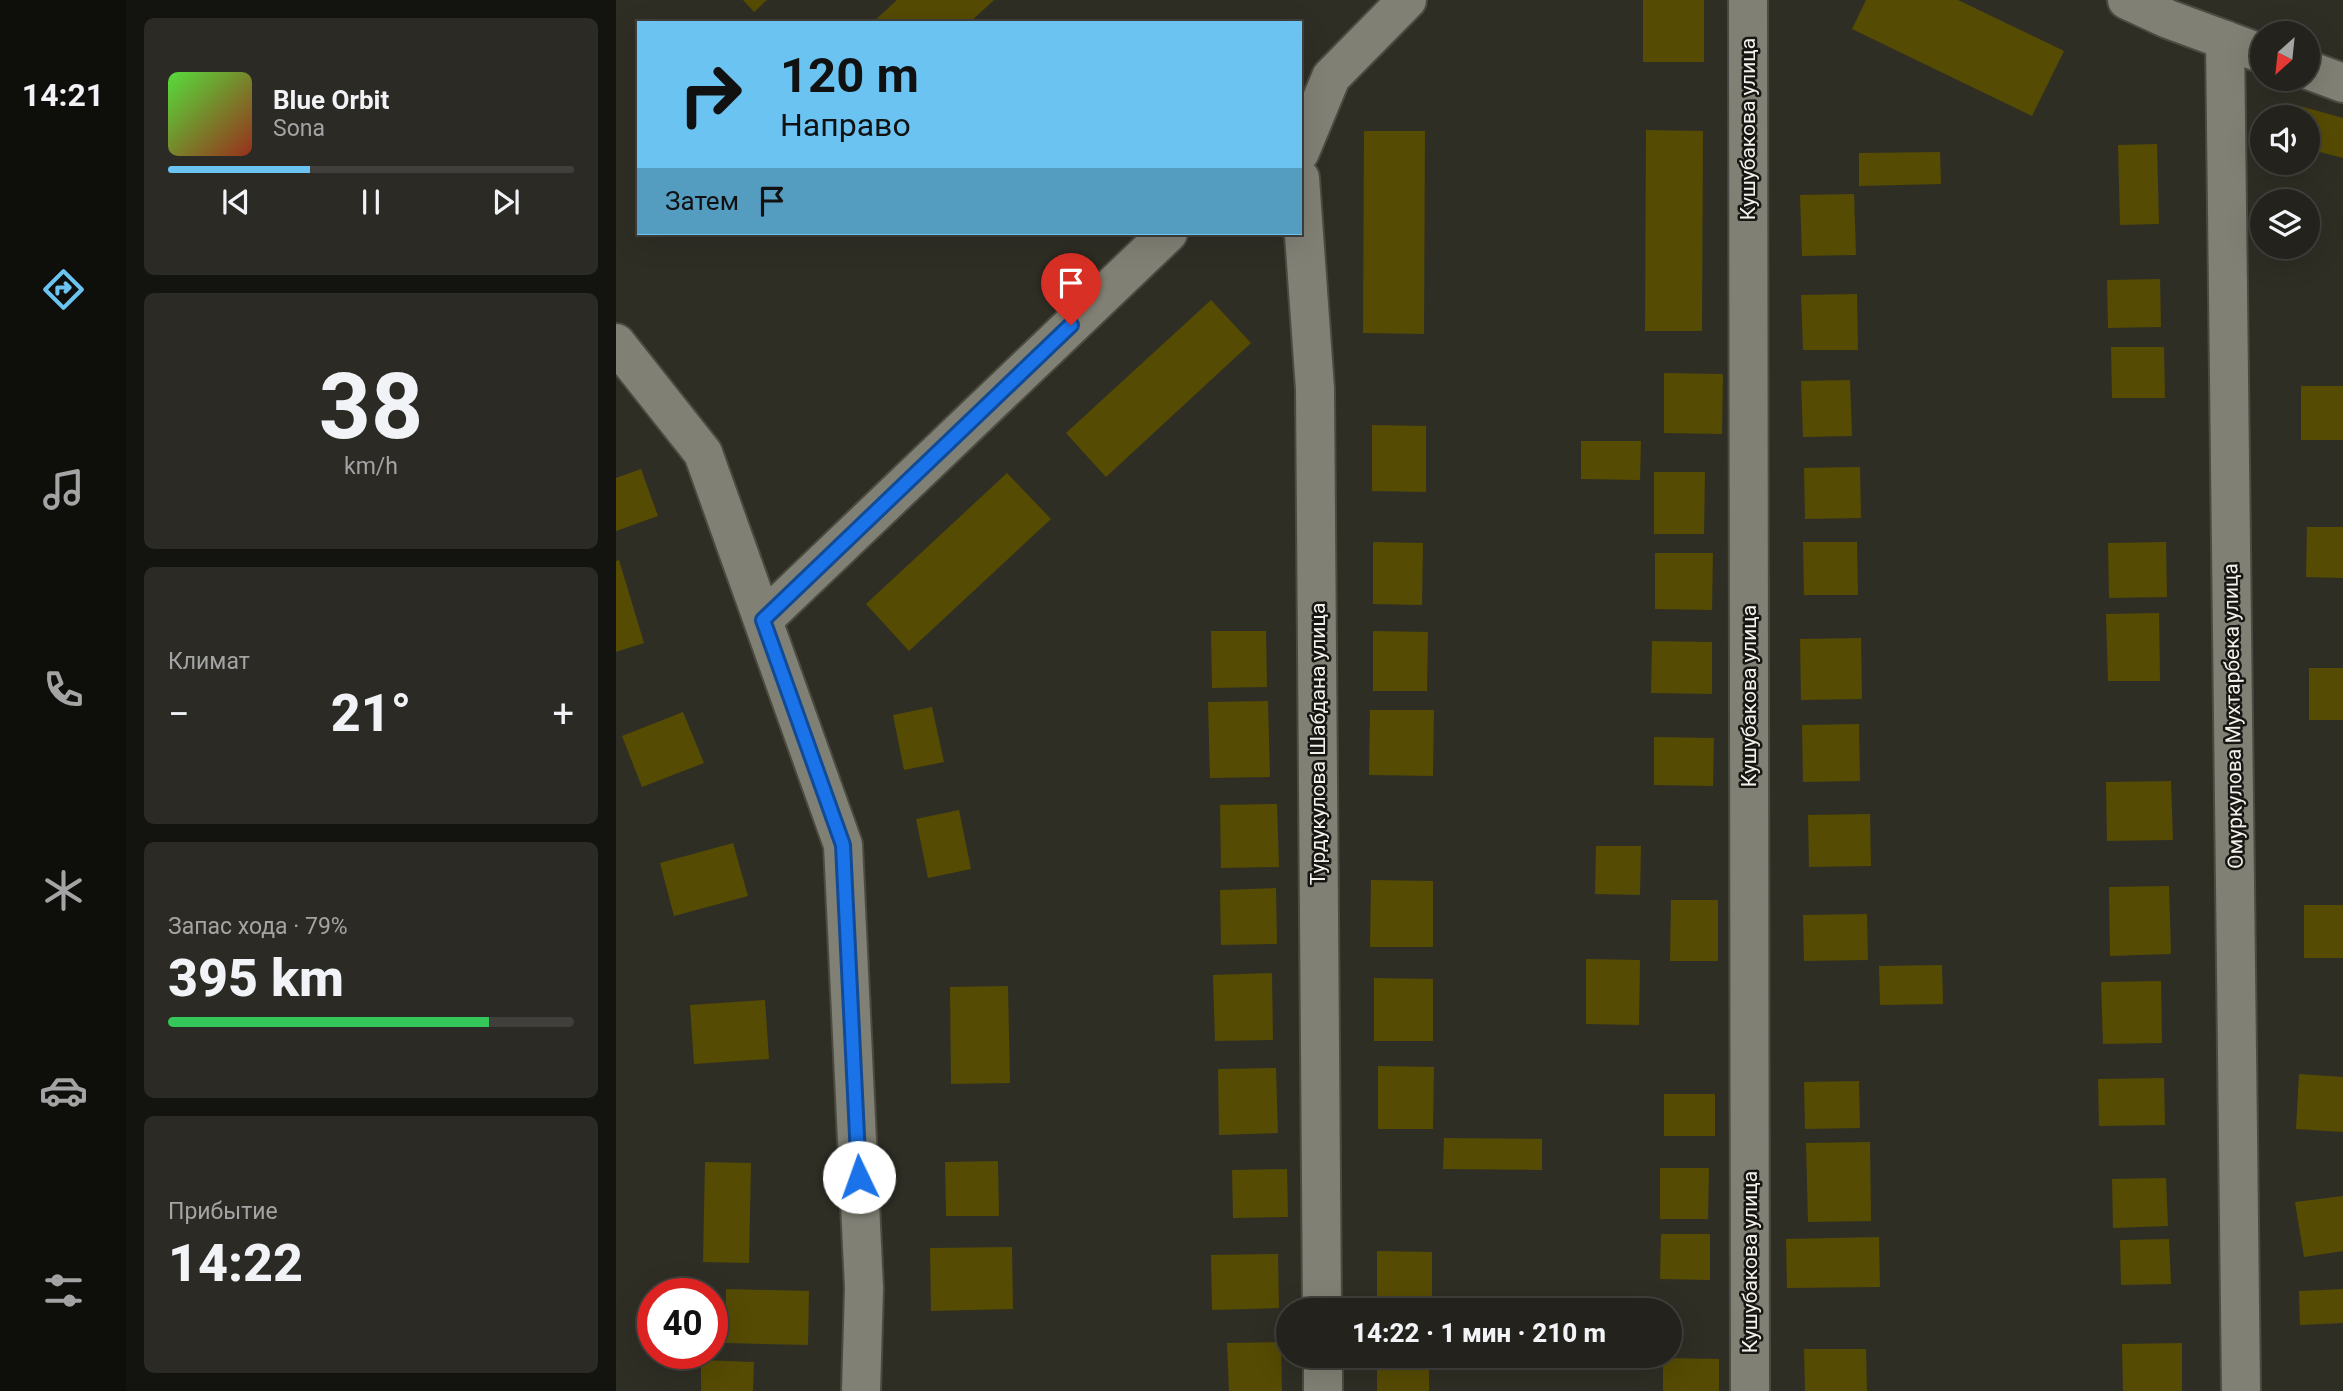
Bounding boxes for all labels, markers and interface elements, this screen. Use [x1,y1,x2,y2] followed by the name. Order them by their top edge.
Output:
[2250,21,2320,91] north arrow
[2250,21,2320,259] map controls
[1736,38,1760,220] street label: Кушубакова улица
[780,47,919,104] text: 120 m
[665,49,756,140] icon: right
[22,76,104,114] text: 14:21
[273,85,389,115] text: Blue Orbit
[2250,105,2320,175] button: sound
[780,106,911,144] text: Направо
[273,115,325,142] text: Sona
[753,182,791,220] icon: arrive
[217,183,255,221] icon: previous
[352,183,390,221] icon: pause
[487,183,525,221] icon: next
[665,186,739,216] text: Затем
[2250,189,2320,259] button: layers
[1041,253,1101,325] pin
[1052,264,1090,302] icon: arrive
[39,265,88,314] icon: directions
[319,354,423,460] text: 38
[344,453,398,480] text: km/h
[39,465,88,514] icon: music
[2218,563,2248,869] street label: Омуркулова Мухтарбека улица
[1306,603,1330,885] street label: Турдукулова Шабдана улица
[1737,605,1761,787] street label: Кушубакова улица
[168,648,250,675] text: Климат
[39,665,88,714] icon: phone
[331,683,411,744] text: 21°
[168,692,190,736] text: −
[552,692,574,736] text: +
[39,866,88,915] icon: climate
[168,913,348,940] text: Запас хода · 79%
[168,948,344,1009] text: 395 km
[39,1066,88,1115] icon: car
[822,1140,896,1214] position arrow
[1738,1171,1762,1353] street label: Кушубакова улица
[168,1198,278,1225] text: Прибытие
[168,1233,303,1294] text: 14:22
[39,1266,88,1315] icon: filters
[637,1278,728,1369] speed limit sign: 40
[1352,1318,1606,1348] text: 14:22 · 1 мин · 210 m

